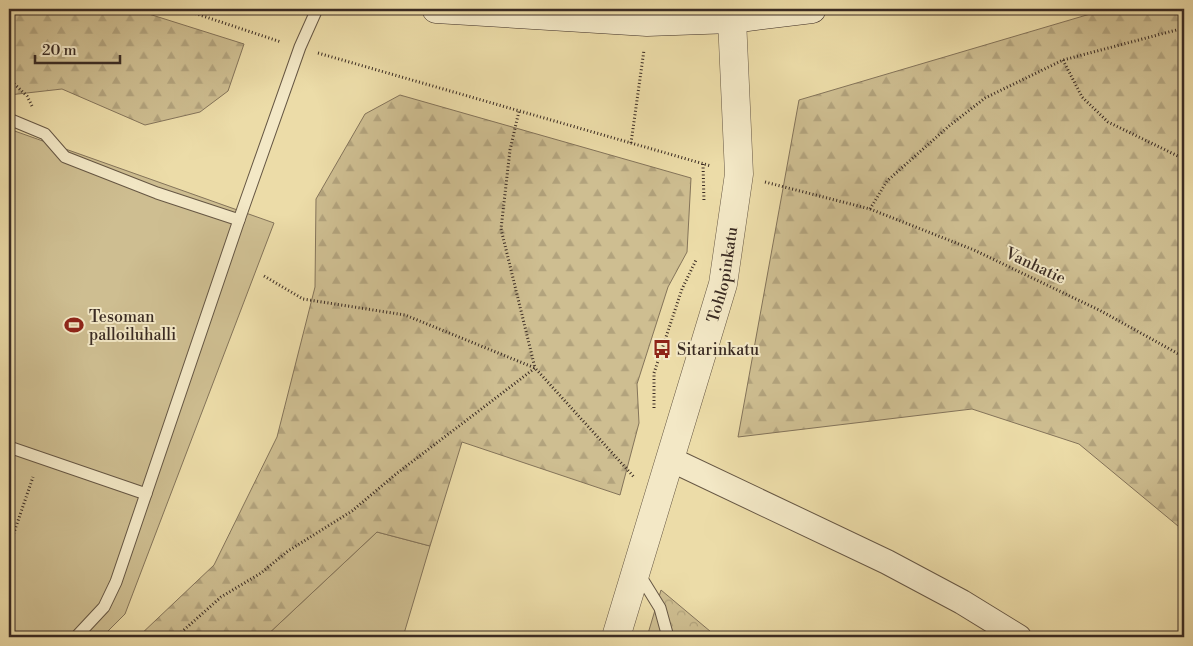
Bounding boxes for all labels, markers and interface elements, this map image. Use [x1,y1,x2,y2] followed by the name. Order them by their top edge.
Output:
[35,32,120,64] scale bar
[42,41,77,60] text: 20 m
[703,225,742,325] street label: Tohlopinkatu
[1001,243,1069,289] street label: Vanhatie
[89,307,176,345] place label: Tesoman palloiluhalli
[63,314,85,336] sports icon: Tesoman palloiluhalli
[651,338,673,360] bus stop icon: Sitarinkatu
[677,340,759,360] place label: Sitarinkatu

